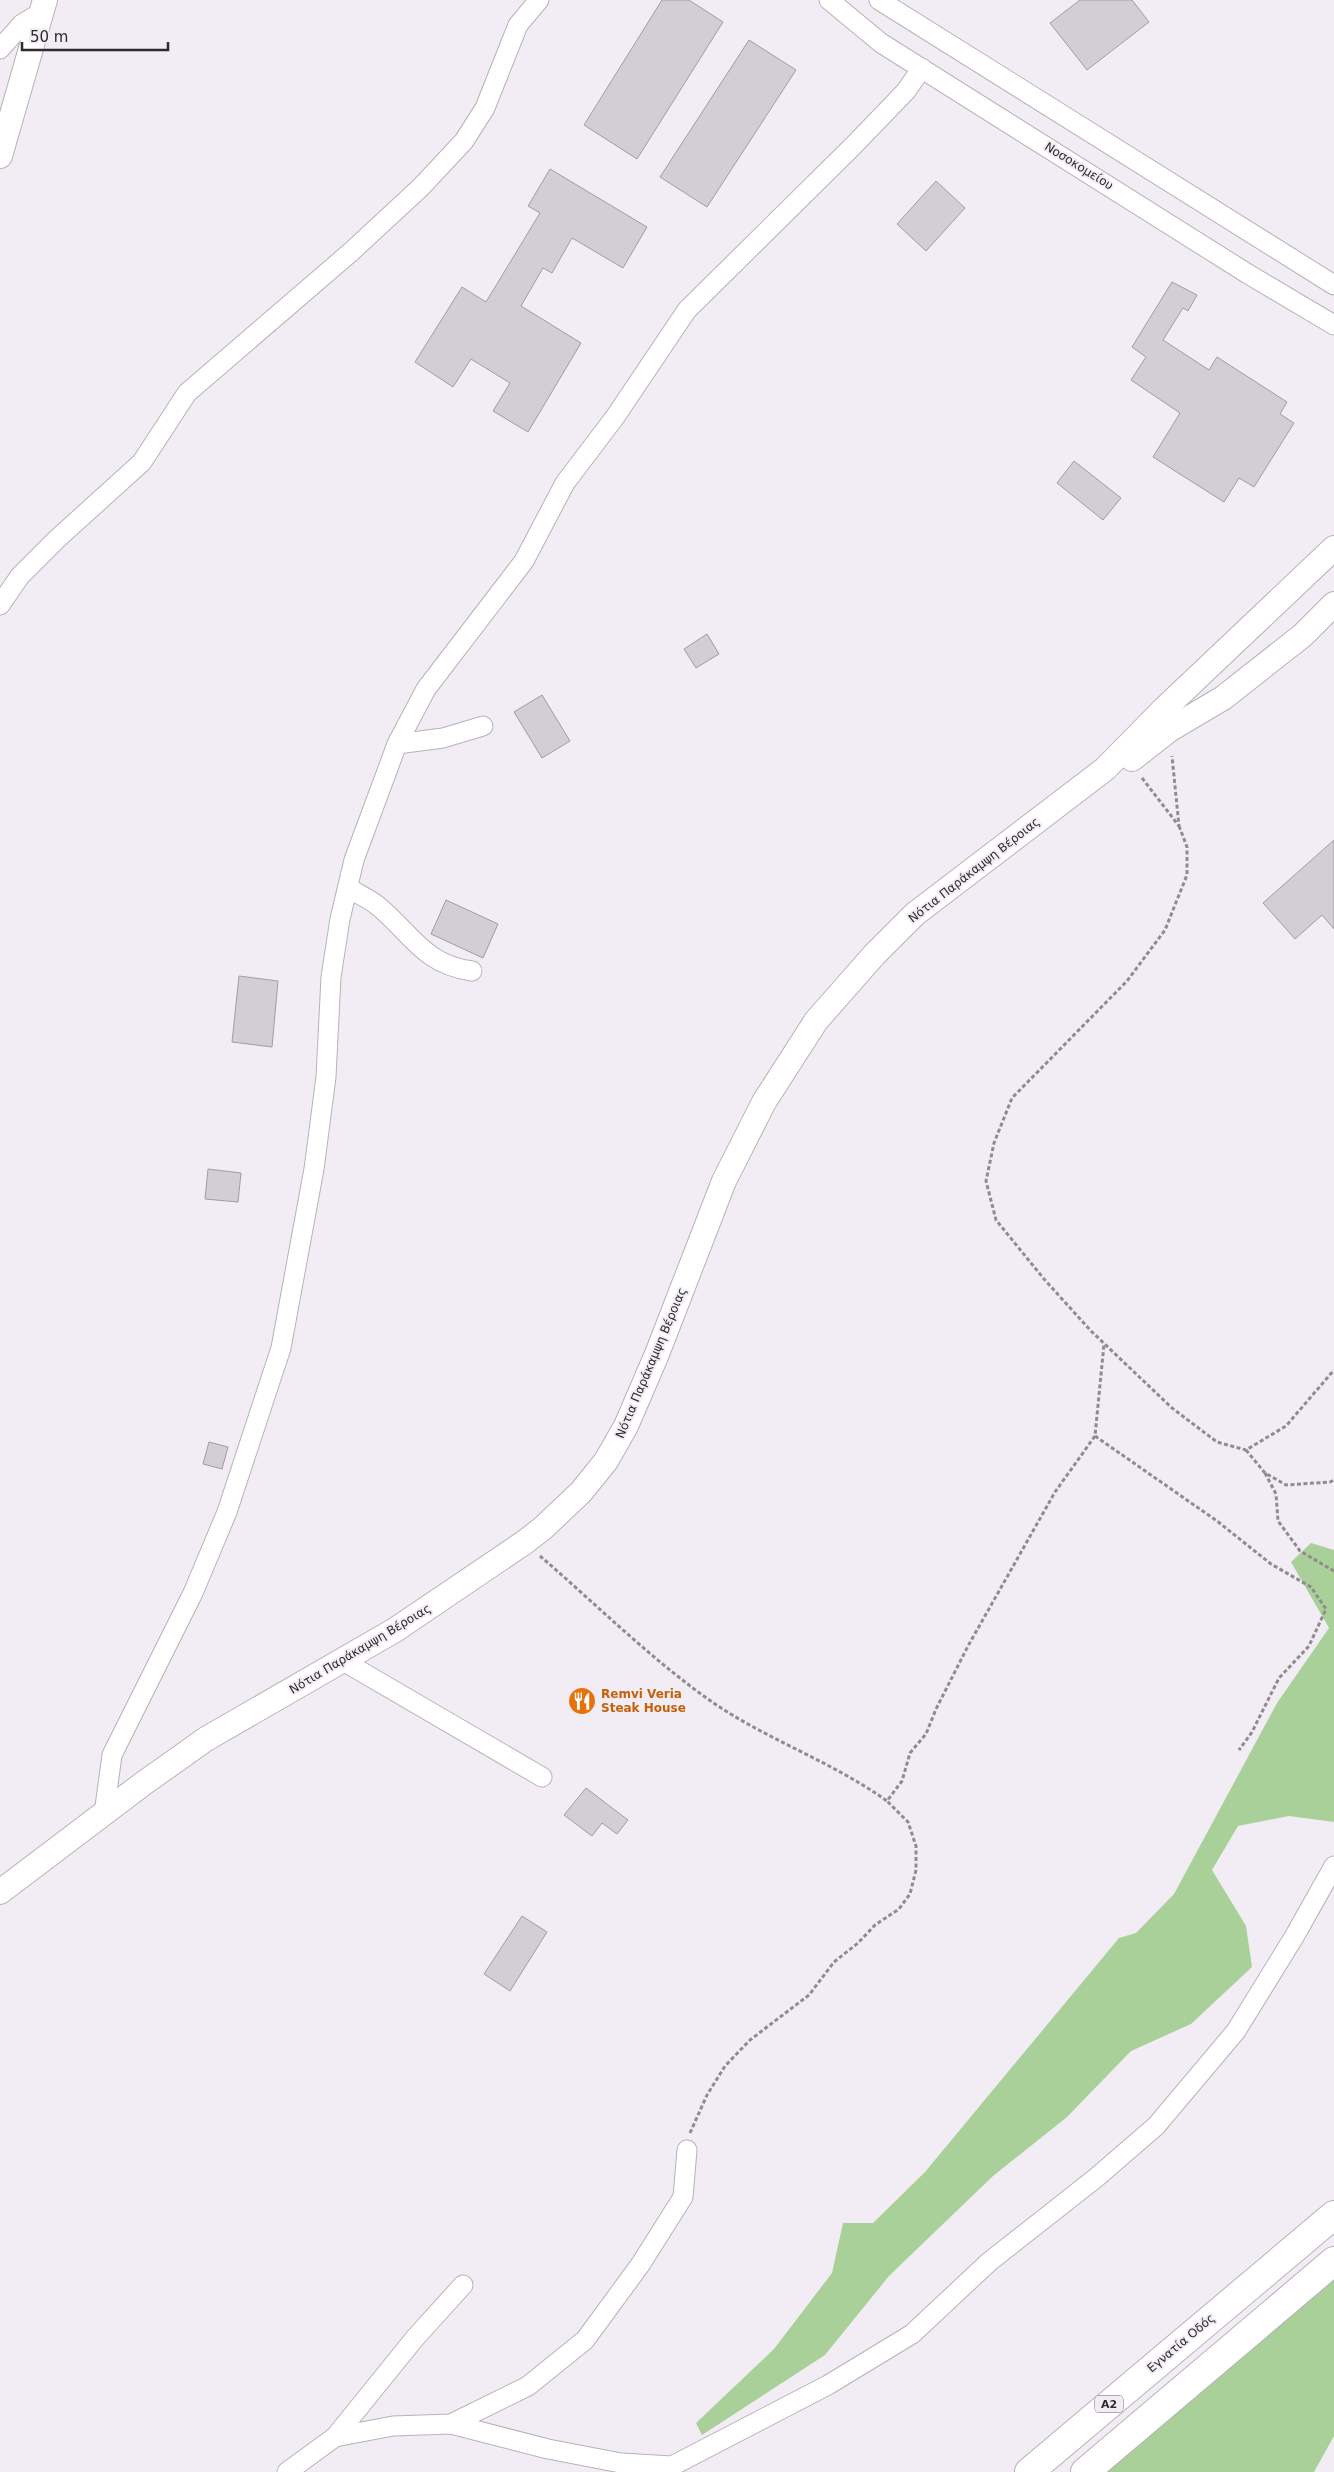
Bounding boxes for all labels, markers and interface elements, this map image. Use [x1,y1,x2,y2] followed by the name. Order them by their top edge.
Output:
[22,20,169,52] scale bar
[30,28,68,46] text: 50 m
[1042,139,1116,193] street label: Νοσοκομείου
[906,814,1042,926] street label: Νότια Παράκαμψη Βέροιας
[613,1286,689,1440] street label: Νότια Παράκαμψη Βέροιας
[287,1601,433,1697] street label: Νότια Παράκαμψη Βέροιας
[567,1686,597,1716] restaurant icon: Remvi Veria Steak House
[601,1687,686,1715] place label: Remvi Veria Steak House
[1145,2311,1217,2375] street label: Εγνατία Οδός
[1095,2396,1123,2412] road number: Α2

